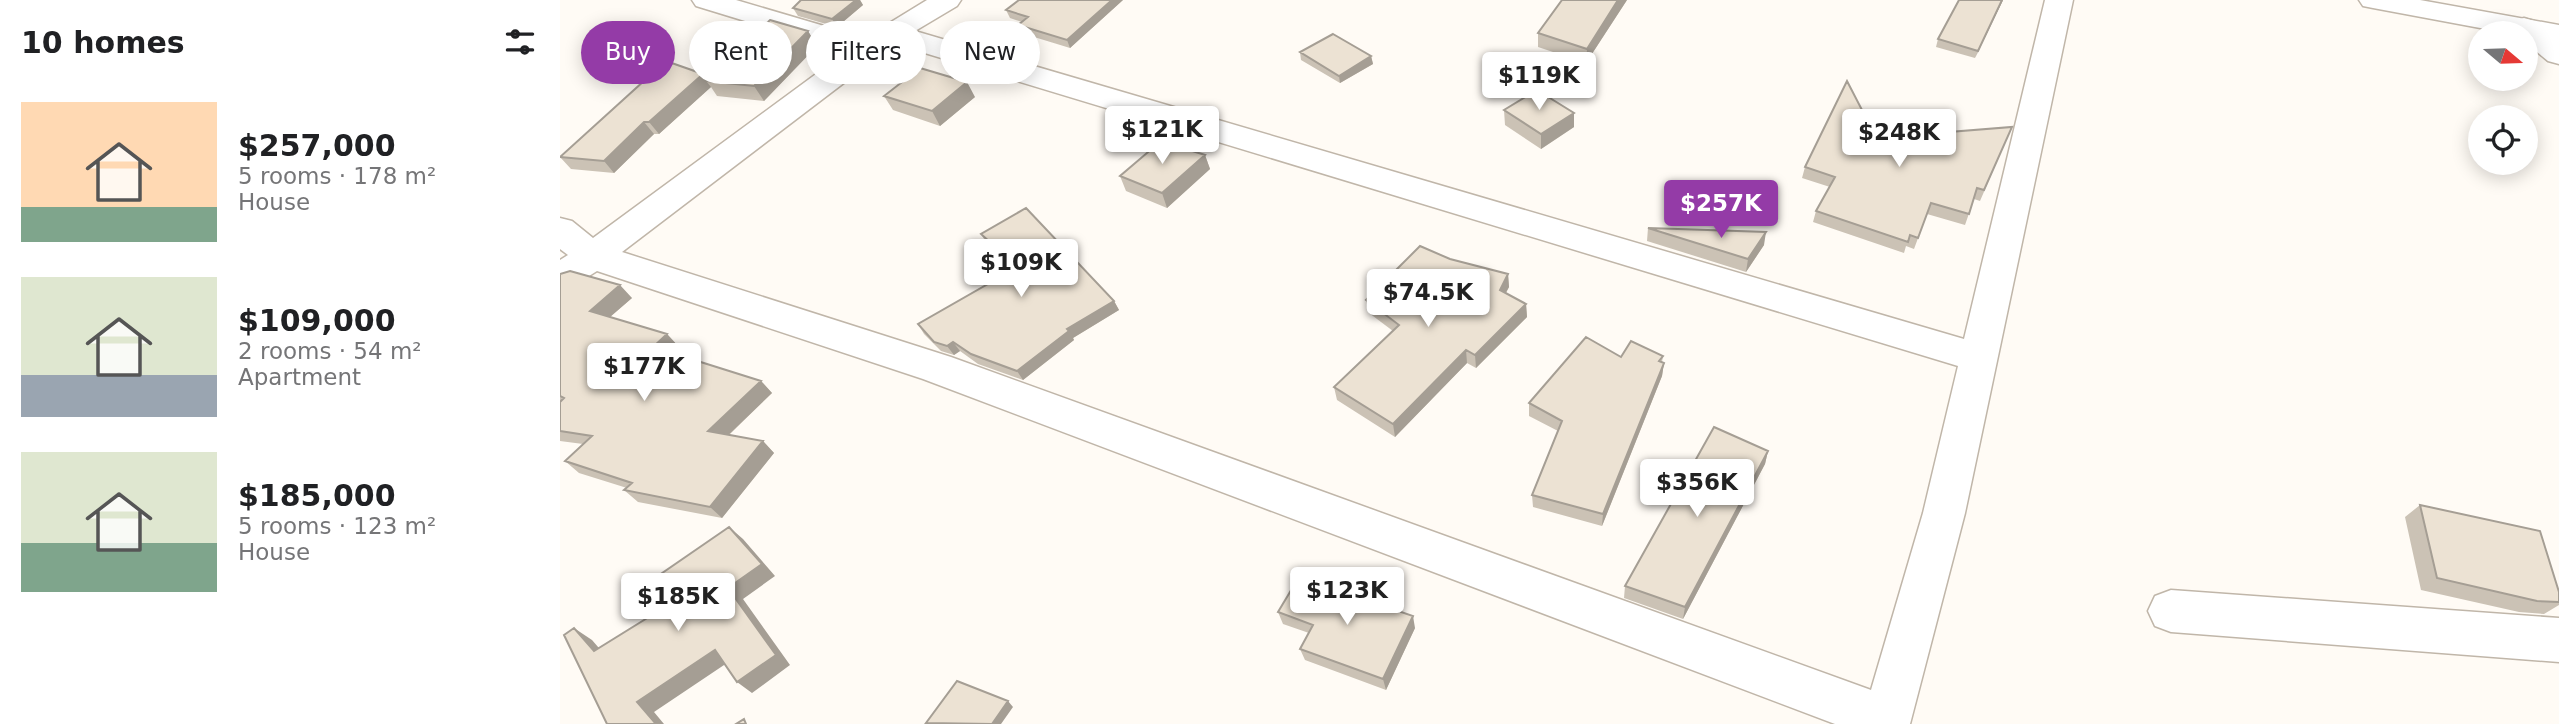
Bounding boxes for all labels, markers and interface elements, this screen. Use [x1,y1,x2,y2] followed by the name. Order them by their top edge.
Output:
[581,21,675,84] chip: Buy
[689,21,792,84] chip: Rent
[806,21,926,84] chip: Filters
[940,21,1040,84] chip: New
[2468,21,2538,91] north arrow
[2468,21,2538,175] map controls
[501,23,539,61] icon: filters
[21,25,185,60] text: 10 homes
[1490,52,1588,112] pin: $119K
[1498,62,1580,88] text: $119K
[2468,105,2538,175] button: locate
[1113,106,1211,166] pin: $121K
[1850,110,1948,169] pin: $248K
[1121,116,1203,142] text: $121K
[1858,119,1940,145] text: $248K
[238,128,396,163] text: $257,000
[77,130,161,214] icon: home
[238,163,436,189] text: 5 rooms · 178 m²
[1672,180,1770,240] pin: $257K
[238,189,310,215] text: House
[1680,190,1762,216] text: $257K
[972,240,1070,299] pin: $109K
[980,249,1062,275] text: $109K
[1371,270,1485,329] pin: $74.5K
[1383,279,1473,305] text: $74.5K
[238,303,396,338] text: $109,000
[77,305,161,389] icon: home
[238,338,422,364] text: 2 rooms · 54 m²
[595,344,693,403] pin: $177K
[603,353,685,379] text: $177K
[238,364,361,390] text: Apartment
[1648,460,1746,519] pin: $356K
[1656,469,1738,495] text: $356K
[238,478,396,513] text: $185,000
[77,480,161,564] icon: home
[238,513,436,539] text: 5 rooms · 123 m²
[238,539,310,565] text: House
[1298,568,1396,627] pin: $123K
[629,574,727,633] pin: $185K
[1306,577,1388,603] text: $123K
[637,583,719,609] text: $185K

